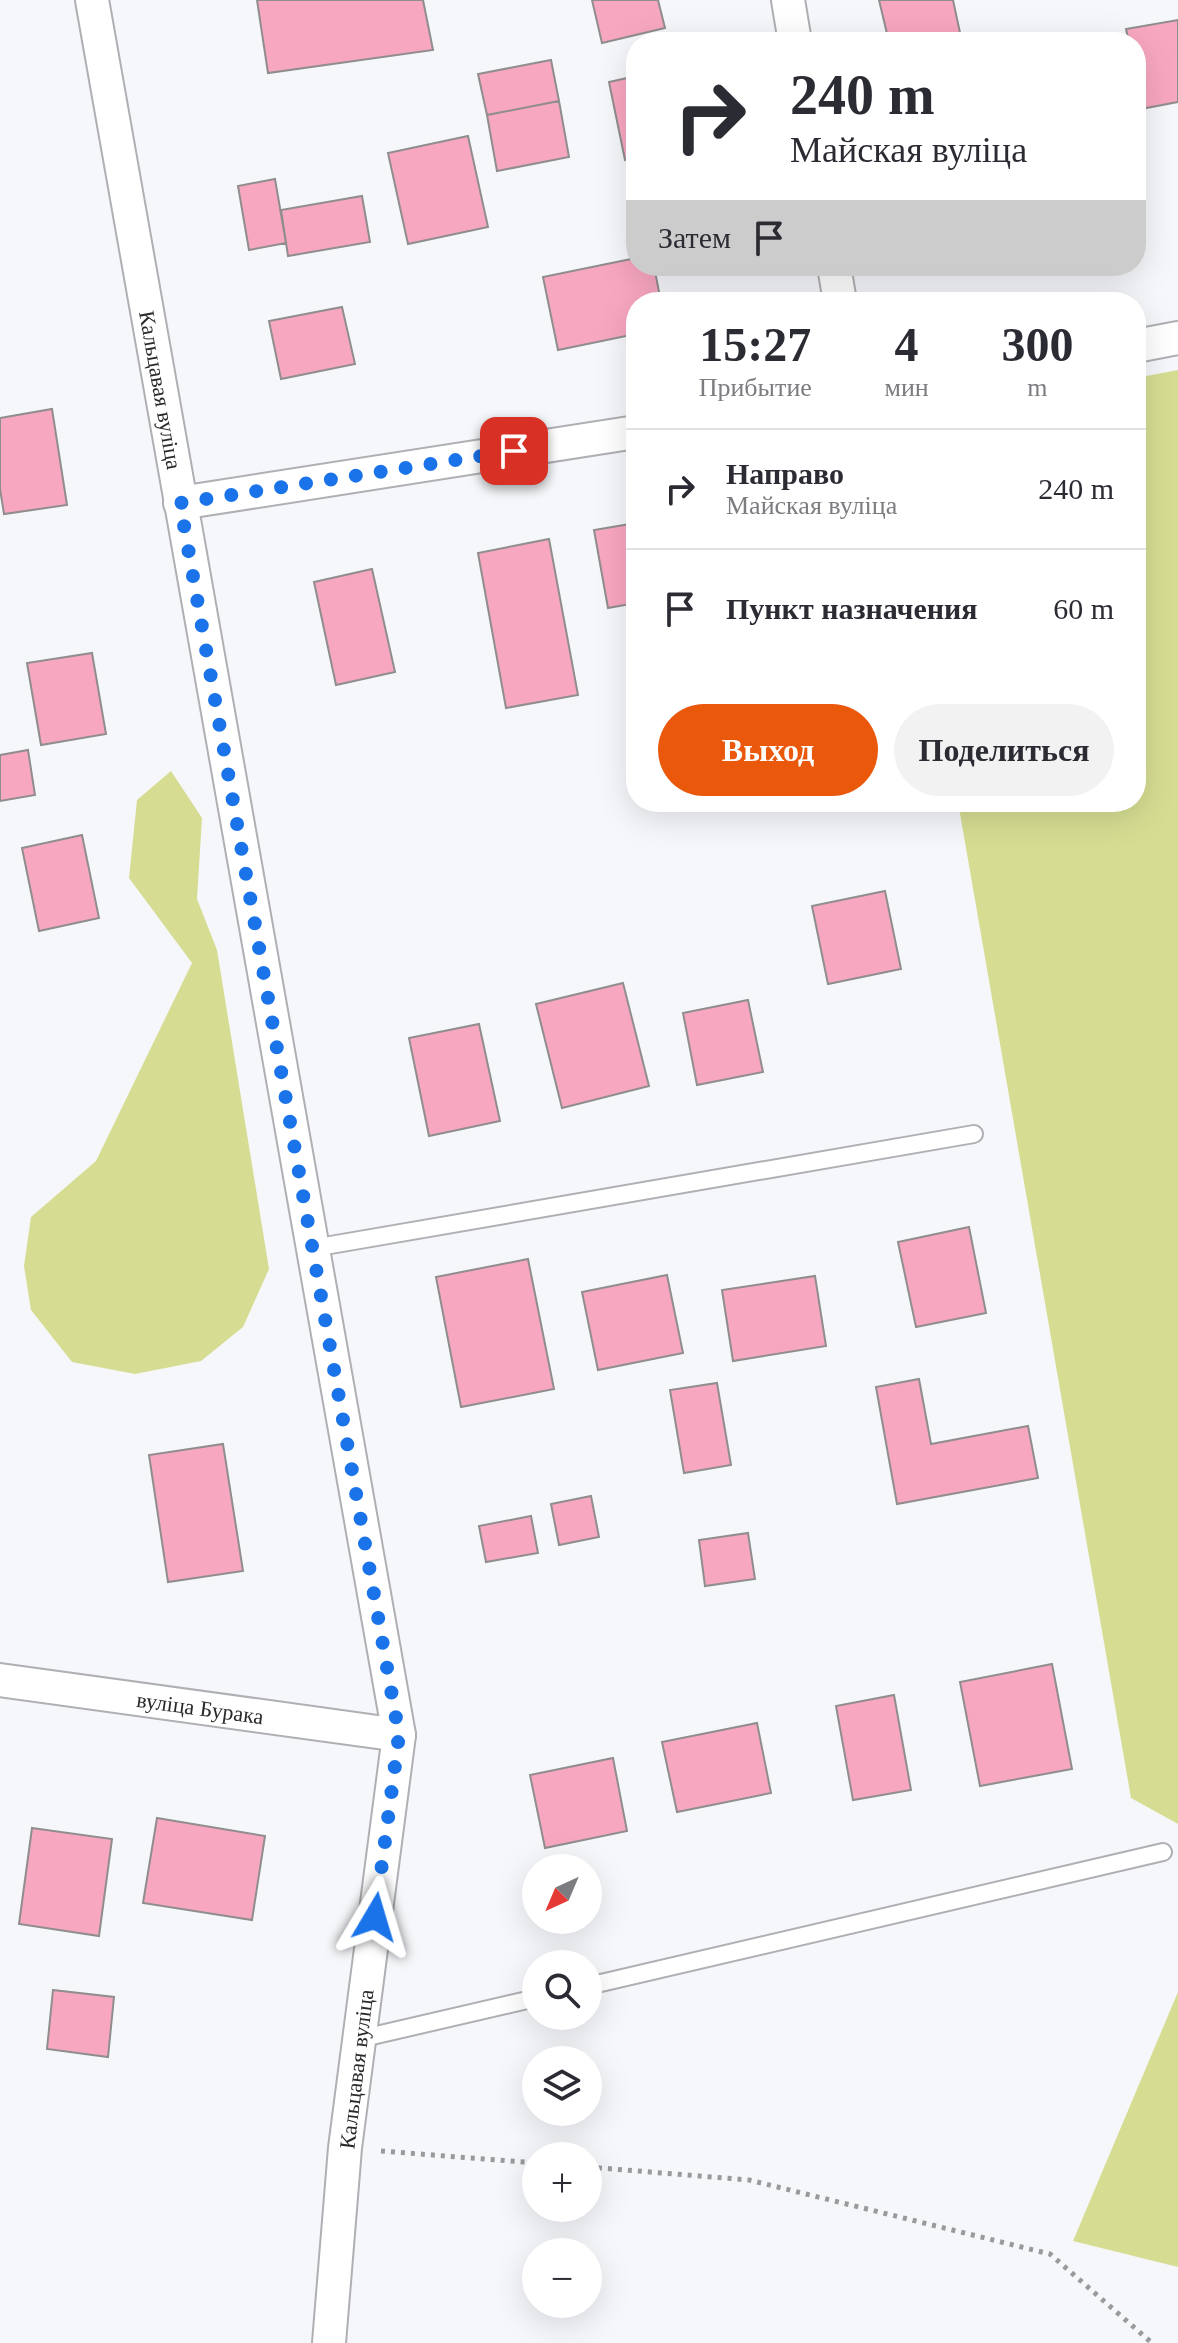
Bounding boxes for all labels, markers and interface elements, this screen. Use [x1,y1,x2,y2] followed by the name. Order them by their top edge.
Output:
[658,64,762,168] icon: right
[790,64,935,126] text: 240 m
[790,130,1027,170] text: Майская вуліца
[747,216,791,260] icon: arrive
[658,221,731,254] text: Затем
[134,309,187,472] street label: Кальцавая вуліца
[699,318,811,371] text: 15:27
[895,318,919,371] text: 4
[1001,318,1073,371] text: 300
[699,373,812,402] text: Прибытие
[884,373,929,402] text: мин
[1027,373,1047,402] text: m
[480,417,548,485] pin
[492,429,536,473] icon: arrive
[726,457,844,490] text: Направо
[658,467,702,511] icon: right
[1038,472,1114,505] text: 240 m
[726,491,897,520] text: Майская вуліца
[658,587,702,631] icon: arrive
[726,592,978,625] text: Пункт назначения
[1053,592,1114,625] text: 60 m
[658,704,878,796] button: Выход
[894,704,1114,796] button: Поделиться
[135,1687,265,1729] street label: вуліца Бурака
[522,1854,602,1934] north arrow
[522,1854,602,2318] map controls
[333,1875,417,1959] position arrow
[522,1950,602,2030] button: search
[334,1988,379,2150] street label: Кальцавая вуліца
[522,2046,602,2126] button: layers
[522,2142,602,2222] button: +
[522,2238,602,2318] button: −

